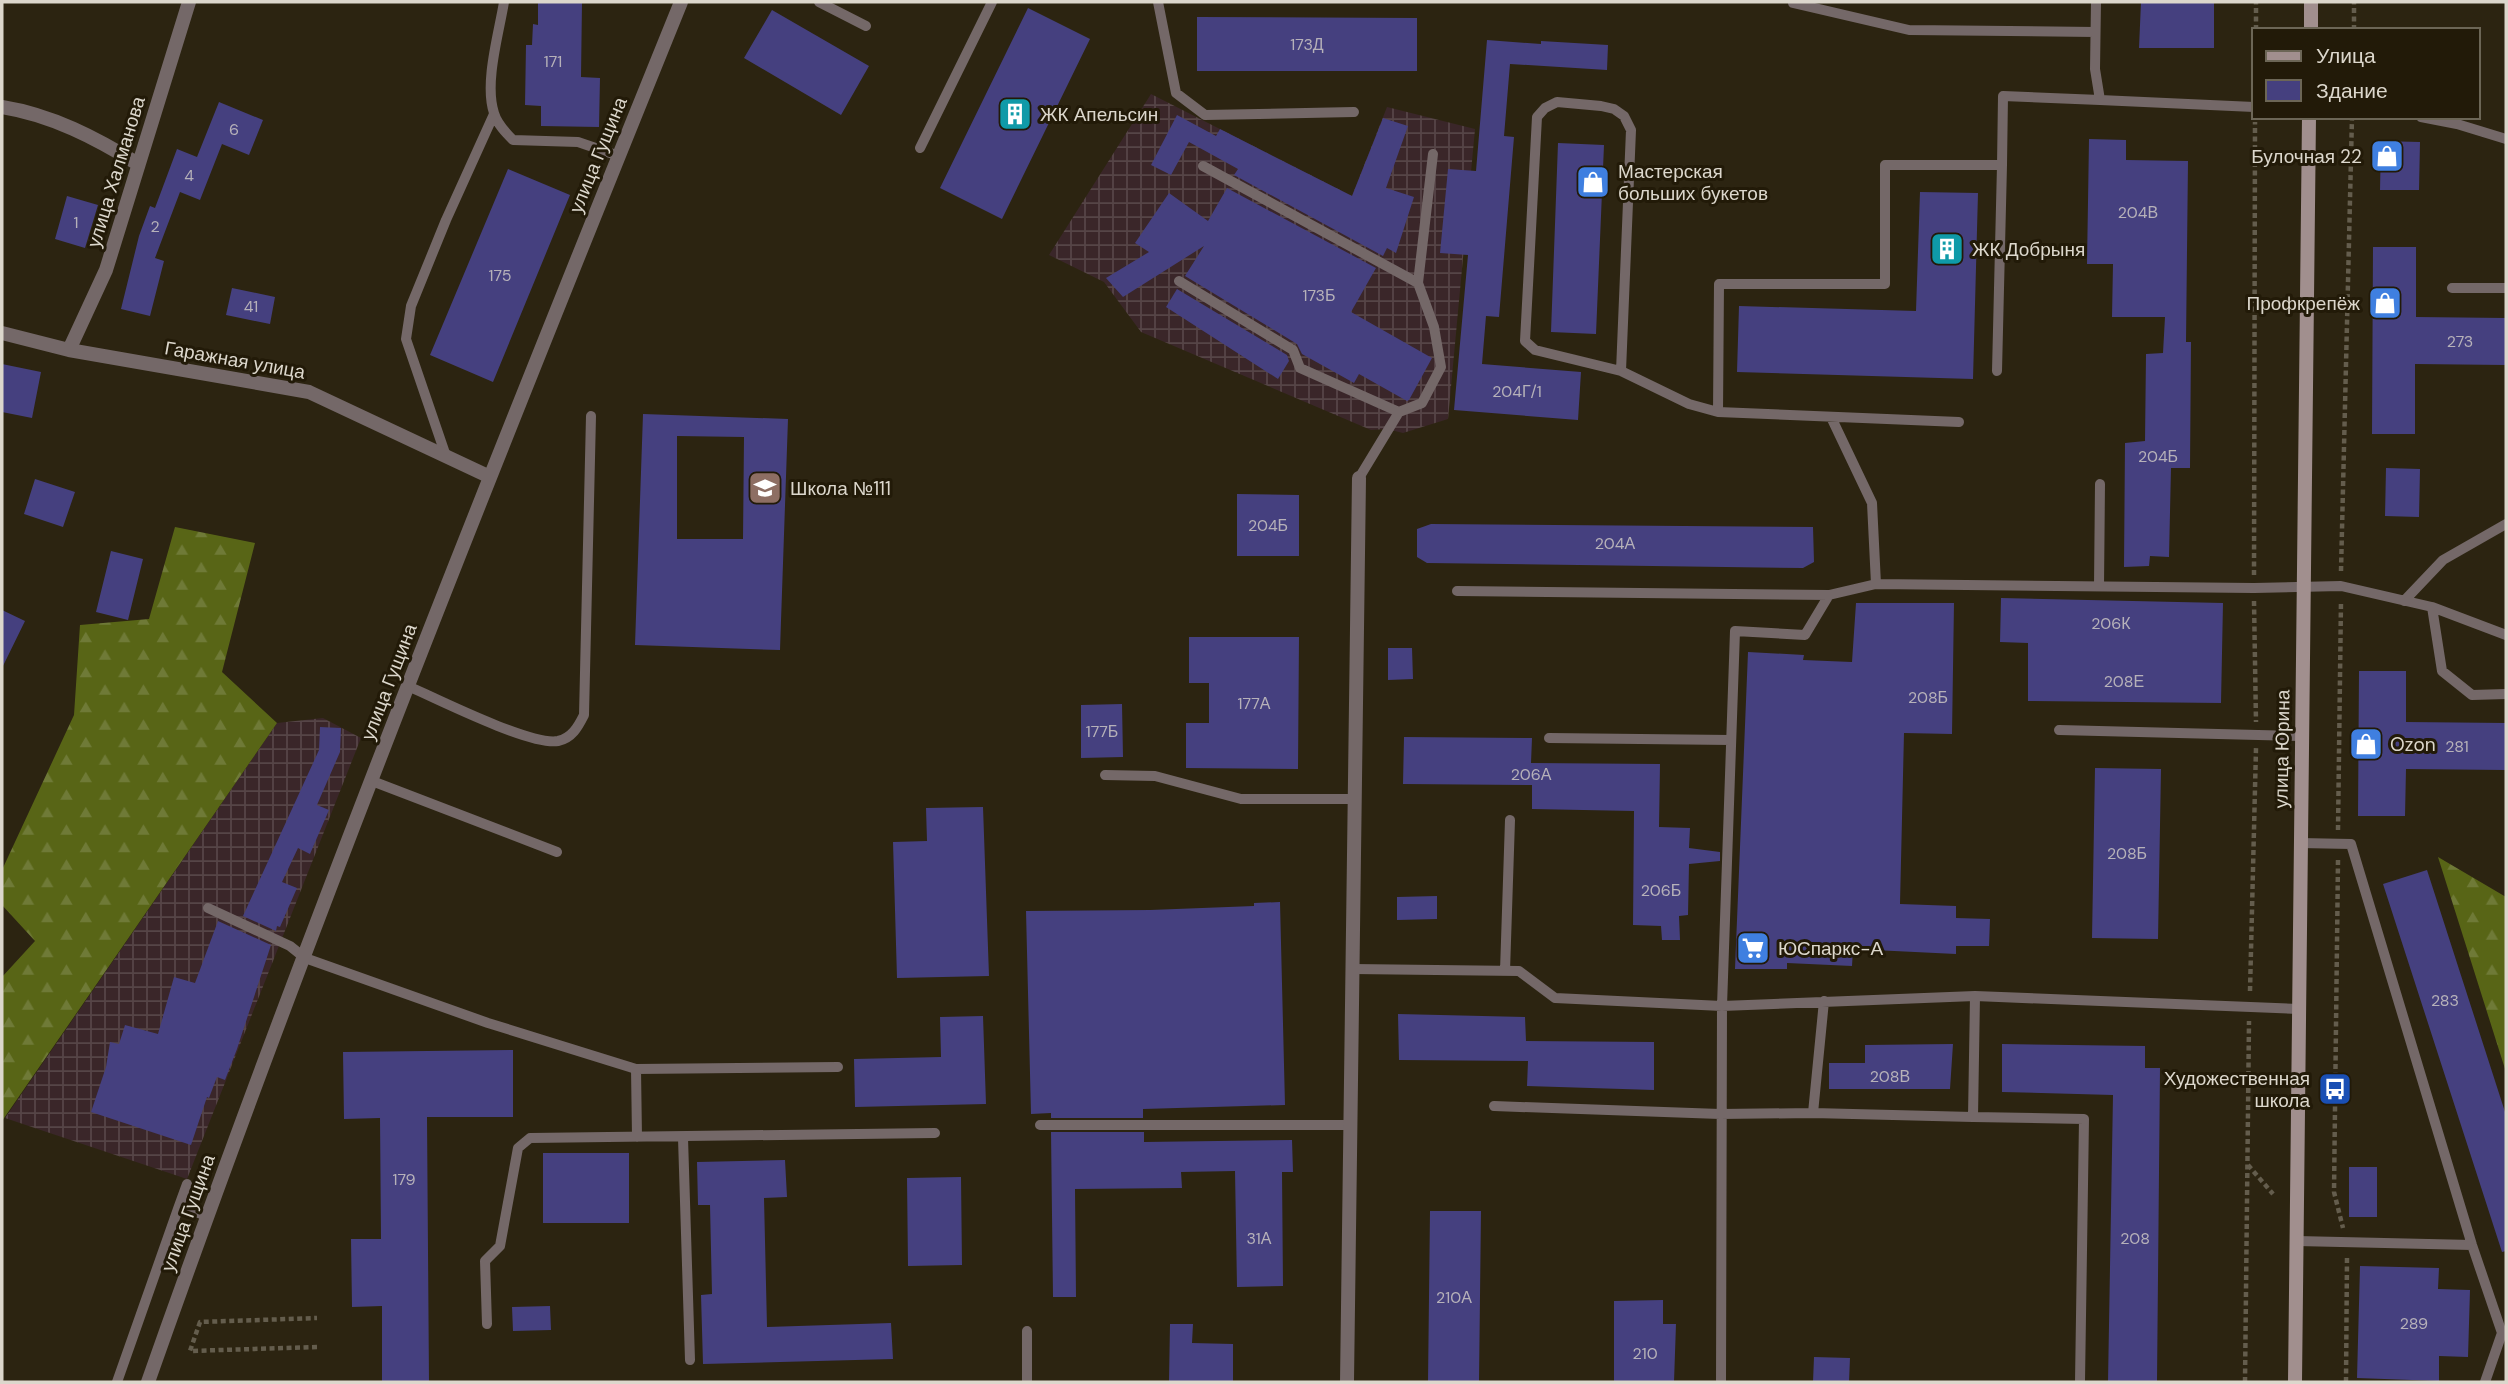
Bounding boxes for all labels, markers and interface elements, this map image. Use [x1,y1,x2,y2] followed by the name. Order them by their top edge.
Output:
[2252,28,2480,119] legend
[1290,34,1324,55] house number: 173Д
[2316,42,2376,70] text: Улица
[544,51,562,72] house number: 171
[2316,77,2388,105] text: Здание
[81,93,151,251] street label: улица Халманова
[563,93,633,217] street label: улица Гущина
[996,95,1034,133] building icon: ЖК Апельсин
[1040,102,1158,127] place label: ЖК Апельсин
[229,119,239,140] house number: 6
[2368,137,2406,175] shop icon: Булочная 22
[2251,144,2362,169] place label: Булочная 22
[1618,159,1768,206] place label: Мастерская больших букетов
[1574,163,1612,201] shop icon: Мастерская больших букетов
[184,165,194,186] house number: 4
[2118,202,2158,223] house number: 204В
[74,212,79,233] house number: 1
[150,216,160,237] house number: 2
[1928,230,1966,268] building icon: ЖК Добрыня
[1972,237,2085,262] place label: ЖК Добрыня
[489,265,511,286] house number: 175
[2366,284,2404,322] shop icon: Профкрепёж
[1302,285,1336,306] house number: 173Б
[2247,291,2360,316] place label: Профкрепёж
[244,296,258,317] house number: 41
[2447,331,2473,352] house number: 273
[163,335,308,385] street label: Гаражная улица
[1492,381,1542,402] house number: 204Г/1
[2138,446,2178,467] house number: 204Б
[746,469,784,507] school or university icon: Школа №111
[790,476,891,501] place label: Школа №111
[1248,515,1288,536] house number: 204Б
[1595,533,1636,554] house number: 204А
[2091,613,2131,634] house number: 206К
[355,620,423,744] street label: улица Гущина
[2104,671,2144,692] house number: 208Е
[1908,687,1948,708] house number: 208Б
[2268,689,2296,809] street label: улица Юрина
[1238,693,1271,714] house number: 177А
[1086,721,1118,742] house number: 177Б
[2347,725,2385,763] shop icon: Ozon
[2390,732,2436,757] place label: Ozon
[2445,736,2469,757] house number: 281
[1511,764,1552,785] house number: 206А
[2107,843,2147,864] house number: 208Б
[1641,880,1681,901] house number: 206Б
[1734,929,1772,967] supermarket icon: ЮСпаркс-А
[1778,936,1883,961] place label: ЮСпаркс-А
[2431,990,2459,1011] house number: 283
[1870,1066,1910,1087] house number: 208В
[2164,1066,2310,1113] place label: Художественная школа
[2316,1070,2354,1108] bus stop icon: Художественная школа
[155,1150,221,1275] street label: улица Гущина
[392,1169,416,1190] house number: 179
[1247,1228,1272,1249] house number: 31А
[2120,1228,2150,1249] house number: 208
[1436,1287,1472,1308] house number: 210А
[2400,1313,2428,1334] house number: 289
[1632,1343,1658,1364] house number: 210

